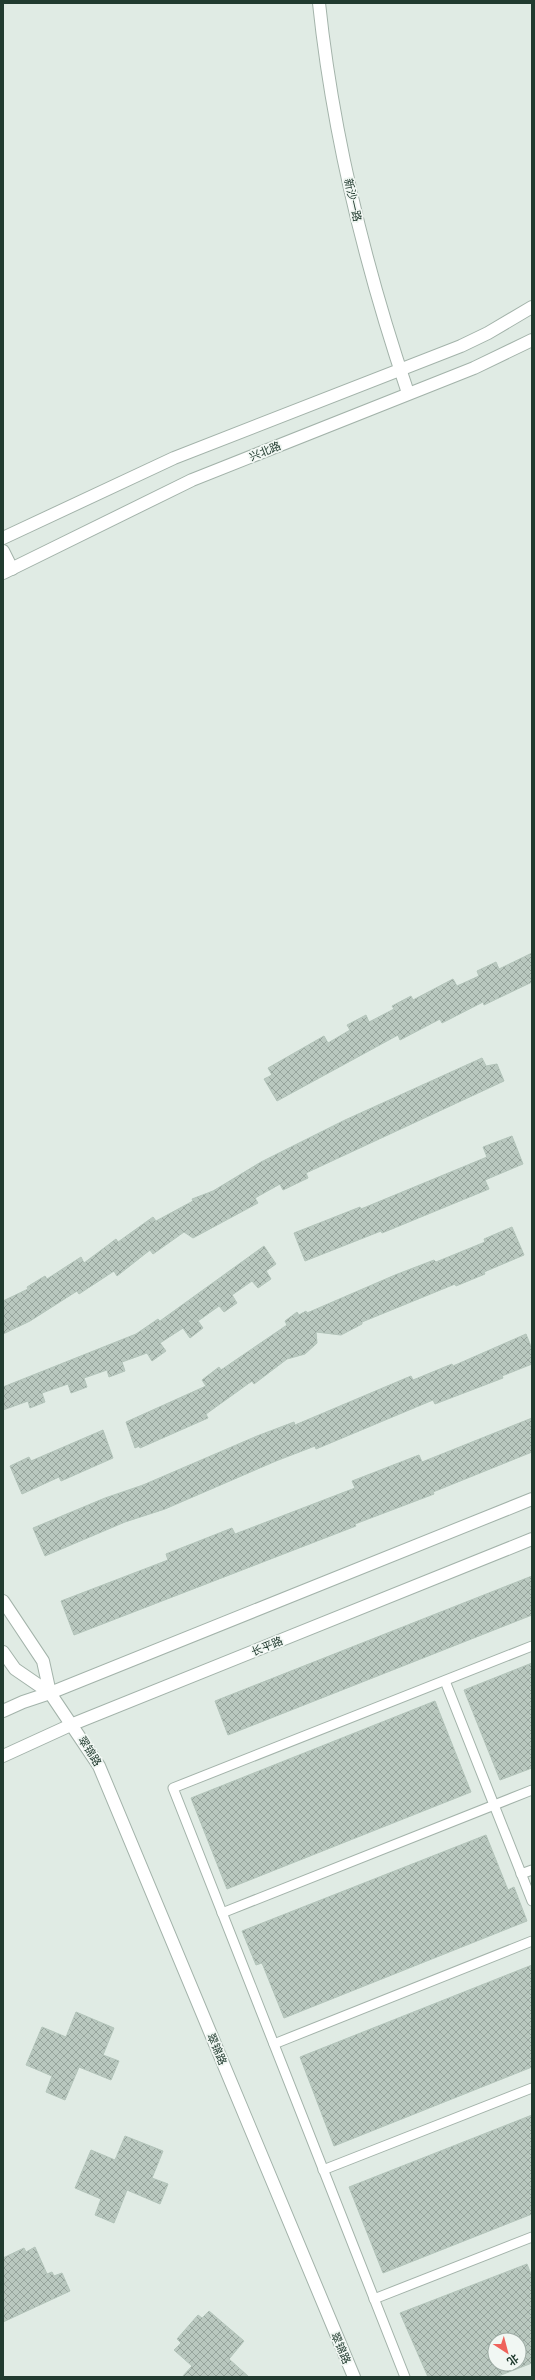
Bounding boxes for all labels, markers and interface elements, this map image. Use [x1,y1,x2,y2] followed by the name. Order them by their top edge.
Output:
[341,177,365,223] street label: 新沙一路
[247,438,283,464] street label: 兴北路
[249,1633,285,1659] street label: 长平路
[75,1733,105,1769] street label: 翠锦路
[204,2031,230,2067] street label: 翠锦路
[328,2330,354,2366] street label: 翠锦路
[487,2332,527,2372] north arrow
[504,2351,521,2369] text: 北

